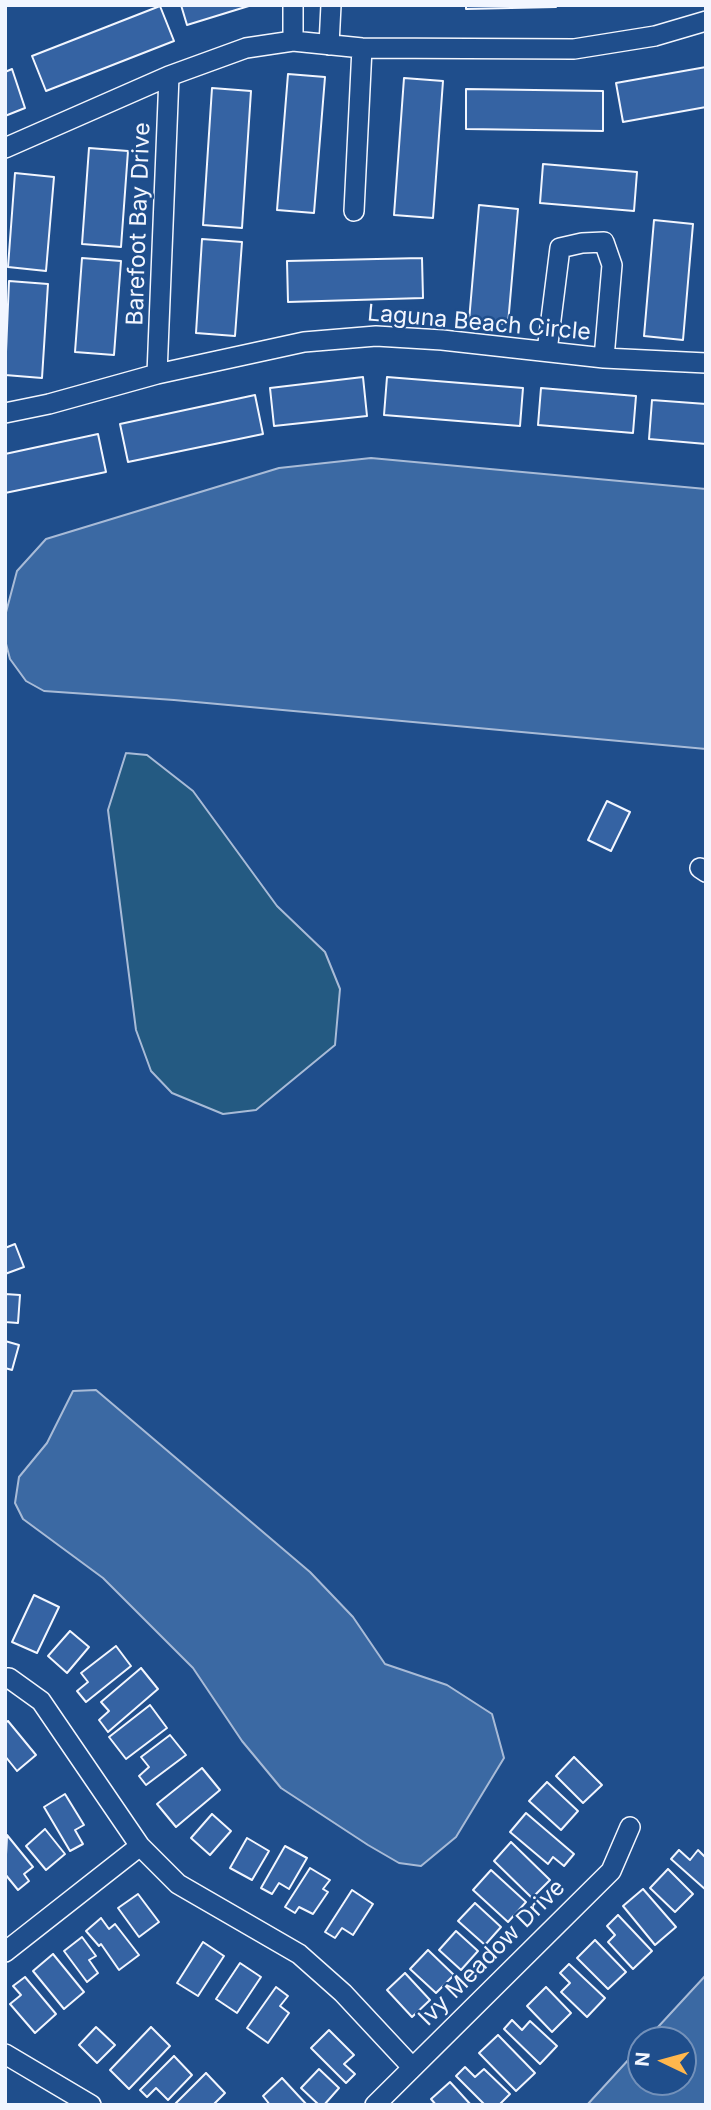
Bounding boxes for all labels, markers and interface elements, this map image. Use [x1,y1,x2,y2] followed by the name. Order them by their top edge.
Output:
[122,122,156,326] street label: Barefoot Bay Drive
[366,299,592,347] street label: Laguna Beach Circle
[413,1874,571,2032] street label: Ivy Meadow Drive
[627,2026,697,2096] north arrow
[630,2051,655,2068] text: N

